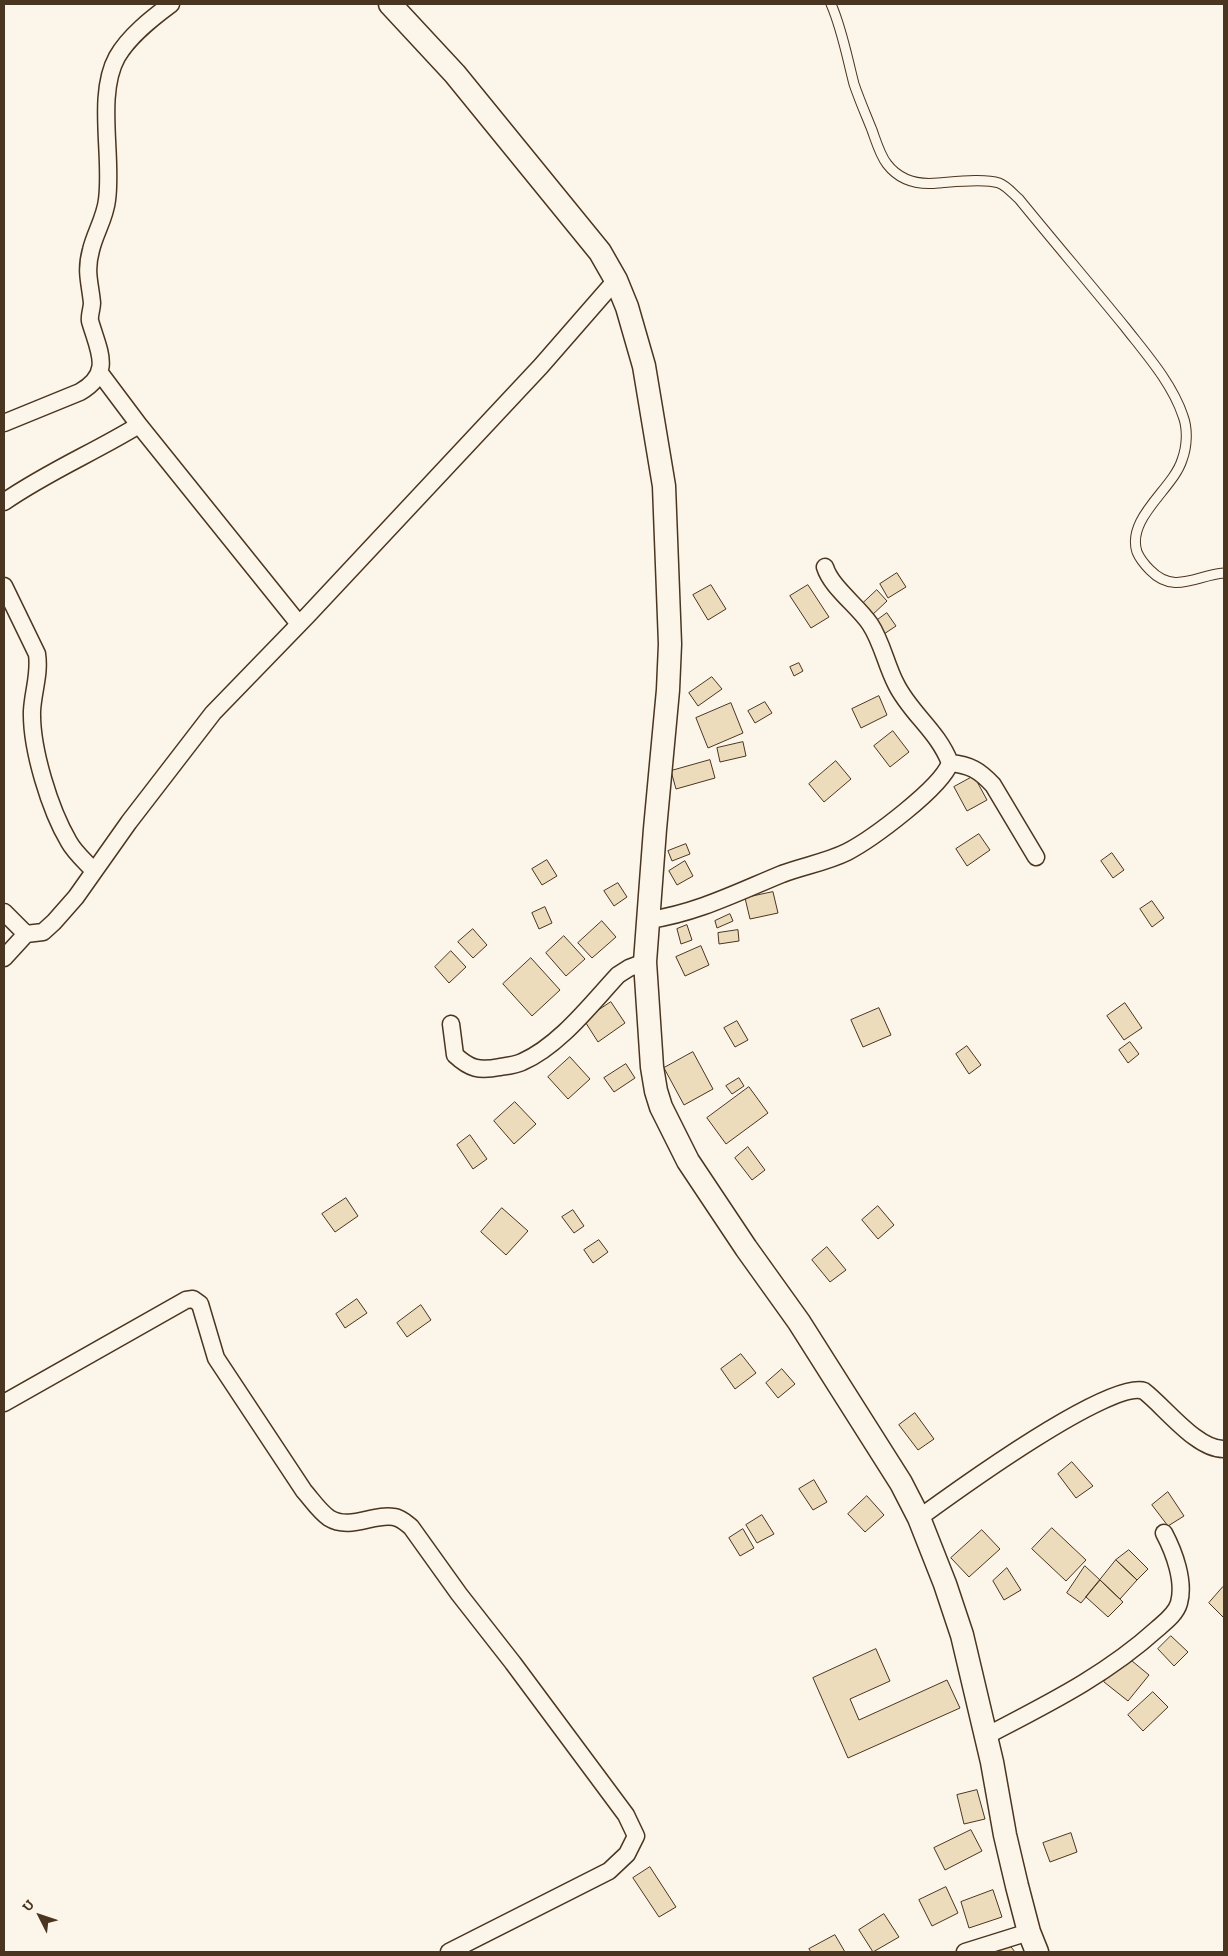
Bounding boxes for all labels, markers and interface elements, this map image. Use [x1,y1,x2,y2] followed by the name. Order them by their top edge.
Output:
[15,1891,65,1941] north arrow
[19,1896,38,1915] text: U

